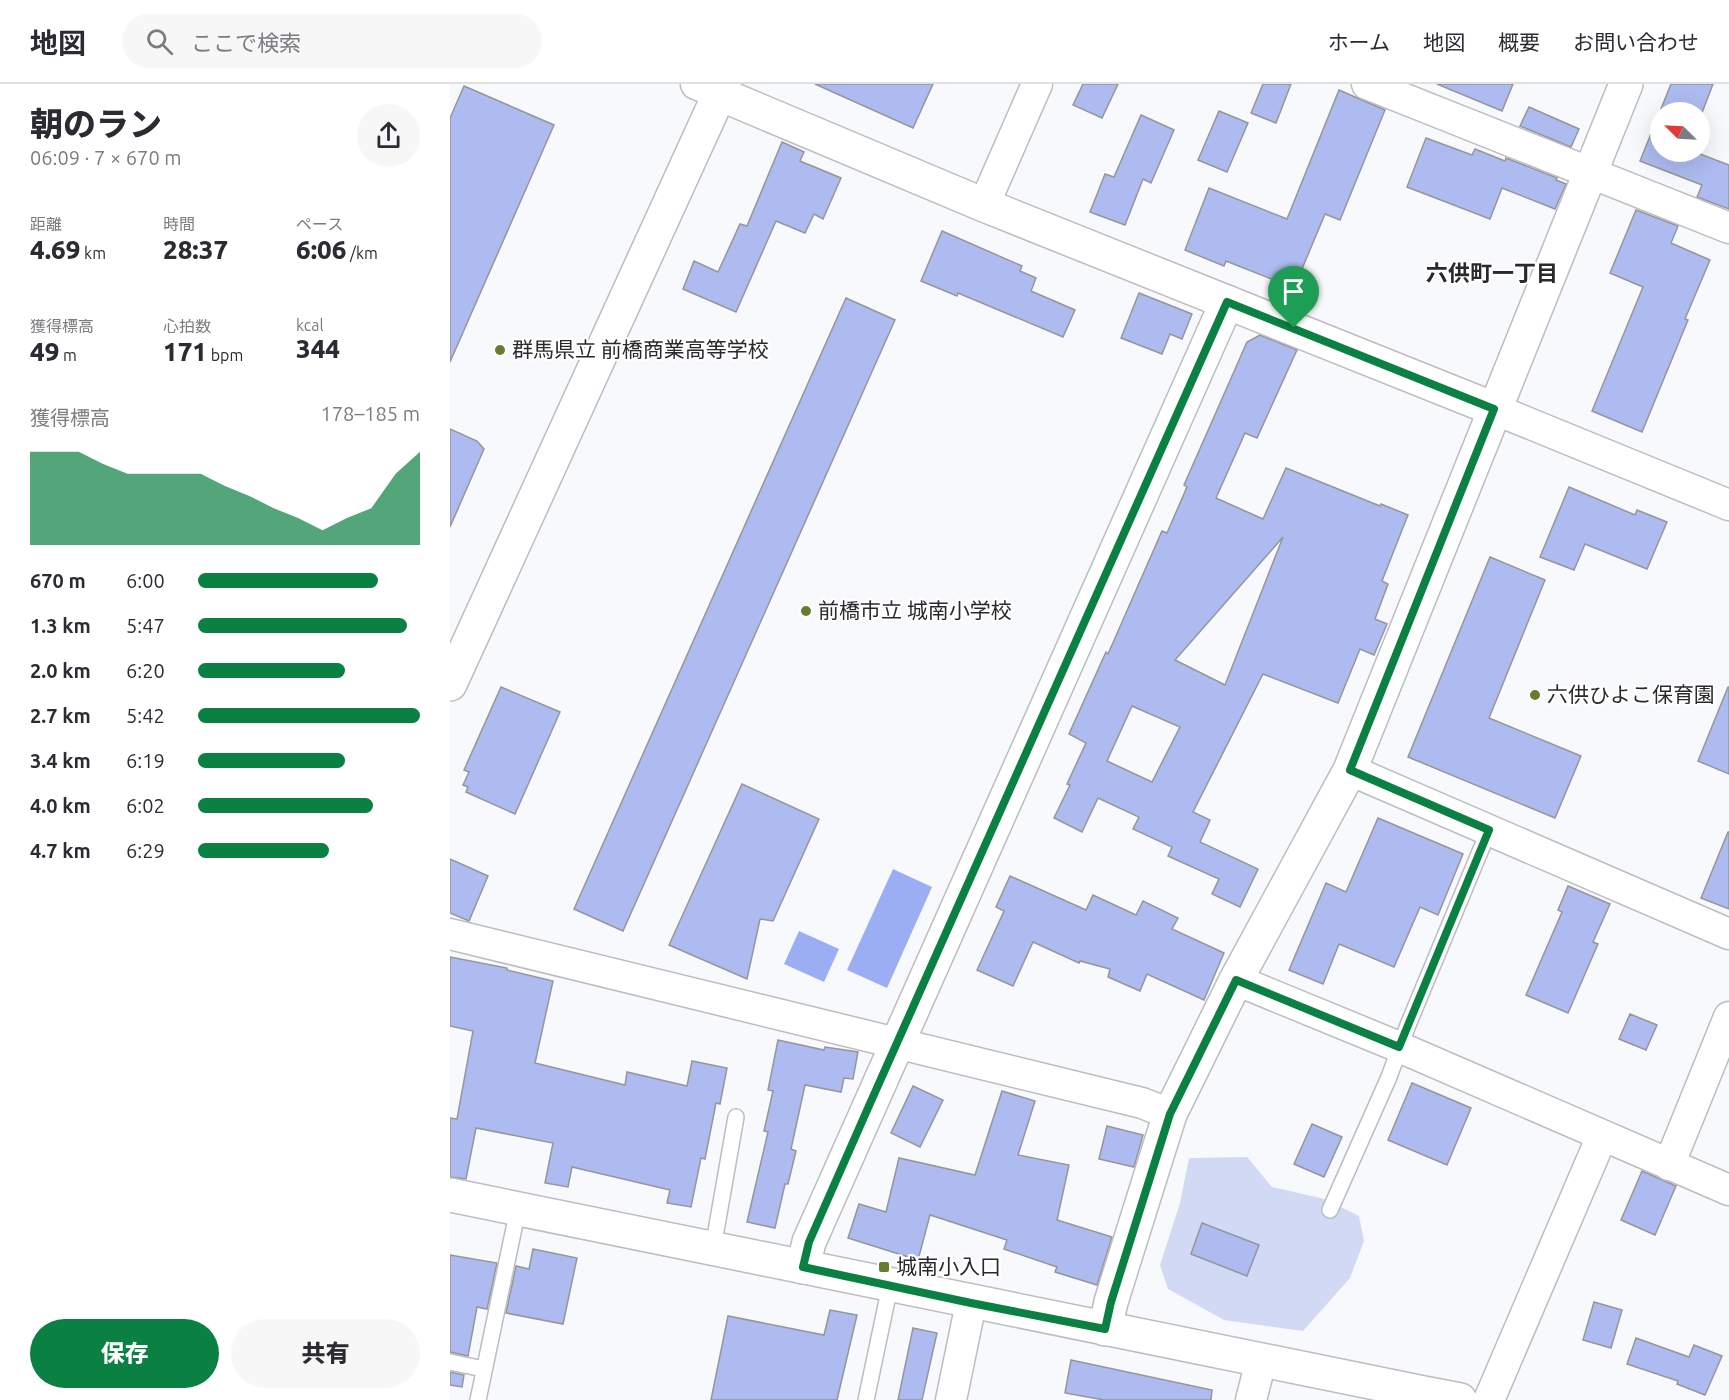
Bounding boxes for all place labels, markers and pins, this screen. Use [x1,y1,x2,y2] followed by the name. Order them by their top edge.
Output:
[1268,266,1319,328] pin
[512,337,769,361] place label: 群馬県立 前橋商業高等学校
[493,343,507,357] marker: 群馬県立 前橋商業高等学校
[818,598,1012,622] place label: 前橋市立 城南小学校
[799,604,813,618] marker: 前橋市立 城南小学校
[1547,682,1715,706] place label: 六供ひよこ保育園
[1528,688,1542,702] marker: 六供ひよこ保育園
[896,1254,1001,1278] place label: 城南小入口
[877,1260,891,1274] marker: 城南小入口

